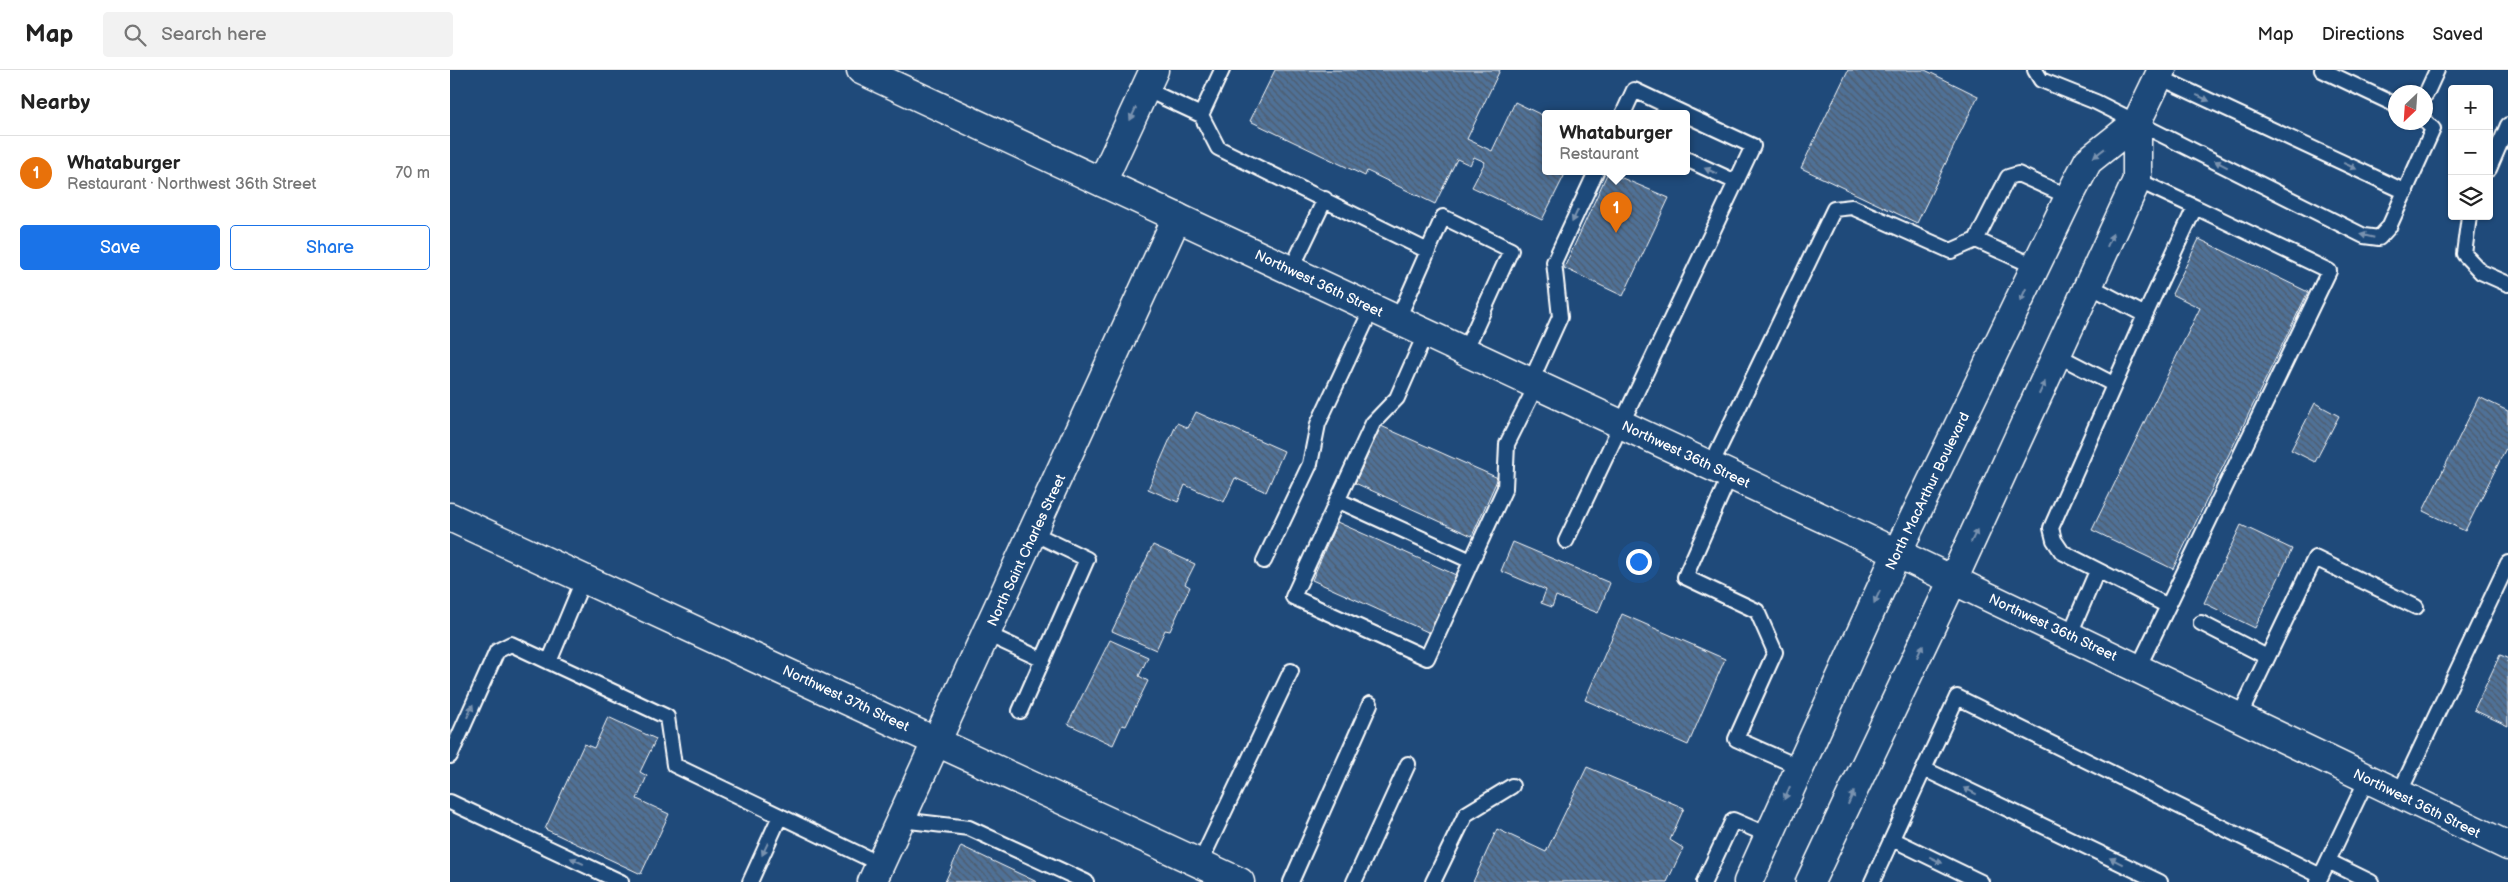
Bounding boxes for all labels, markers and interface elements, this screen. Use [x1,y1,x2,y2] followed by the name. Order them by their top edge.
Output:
[103,12,453,57] search box
[25,20,73,49] text: Map
[121,21,149,49] icon: search
[161,23,267,46] text: Search here
[2258,24,2294,45] text: Map
[2322,24,2404,45] text: Directions
[2432,24,2483,45] text: Saved
[2388,85,2433,130] north arrow
[2448,85,2493,220] map controls
[2448,85,2493,130] button: +
[20,90,90,115] text: Nearby
[2196,94,2210,102] one-way arrow
[1129,107,1137,121] one-way arrow
[1542,110,1690,175] popup
[1559,122,1673,145] text: Whataburger
[2448,130,2493,175] button: −
[1559,145,1639,164] text: Restaurant
[2093,147,2106,158] one-way arrow
[67,152,180,175] text: Whataburger
[2214,160,2228,168] one-way arrow
[2343,163,2357,171] one-way arrow
[33,164,39,183] text: 1
[395,164,430,183] text: 70 m
[1704,166,1718,174] one-way arrow
[67,175,316,194] text: Restaurant · Northwest 36th Street
[2448,175,2493,220] button: layers
[1600,192,1632,233] pin: 1
[1571,209,1579,223] one-way arrow
[20,225,220,270] button: Save
[230,225,430,270] button: Share
[2359,232,2374,240] one-way arrow
[2106,233,2114,247] one-way arrow
[1252,246,1386,321] street label: Northwest 36th Street
[2018,287,2027,302] one-way arrow
[2038,381,2046,395] one-way arrow
[1882,410,1973,573] street label: North MacArthur Boulevard
[1619,417,1753,492] street label: Northwest 36th Street
[984,471,1069,629] street label: North Saint Charles Street
[1970,529,1978,543] one-way arrow
[1626,549,1652,575] your location
[1872,590,1880,604] one-way arrow
[1986,590,2120,665] street label: Northwest 36th Street
[1916,644,1924,658] one-way arrow
[780,662,912,736] street label: Northwest 37th Street
[467,704,475,718] one-way arrow
[2350,765,2484,842] street label: Northwest 36th Street
[1783,786,1791,800] one-way arrow
[1962,787,1977,795] one-way arrow
[1847,791,1855,805] one-way arrow
[761,842,769,856] one-way arrow
[1929,856,1943,864] one-way arrow
[570,857,584,865] one-way arrow
[2109,857,2123,865] one-way arrow

